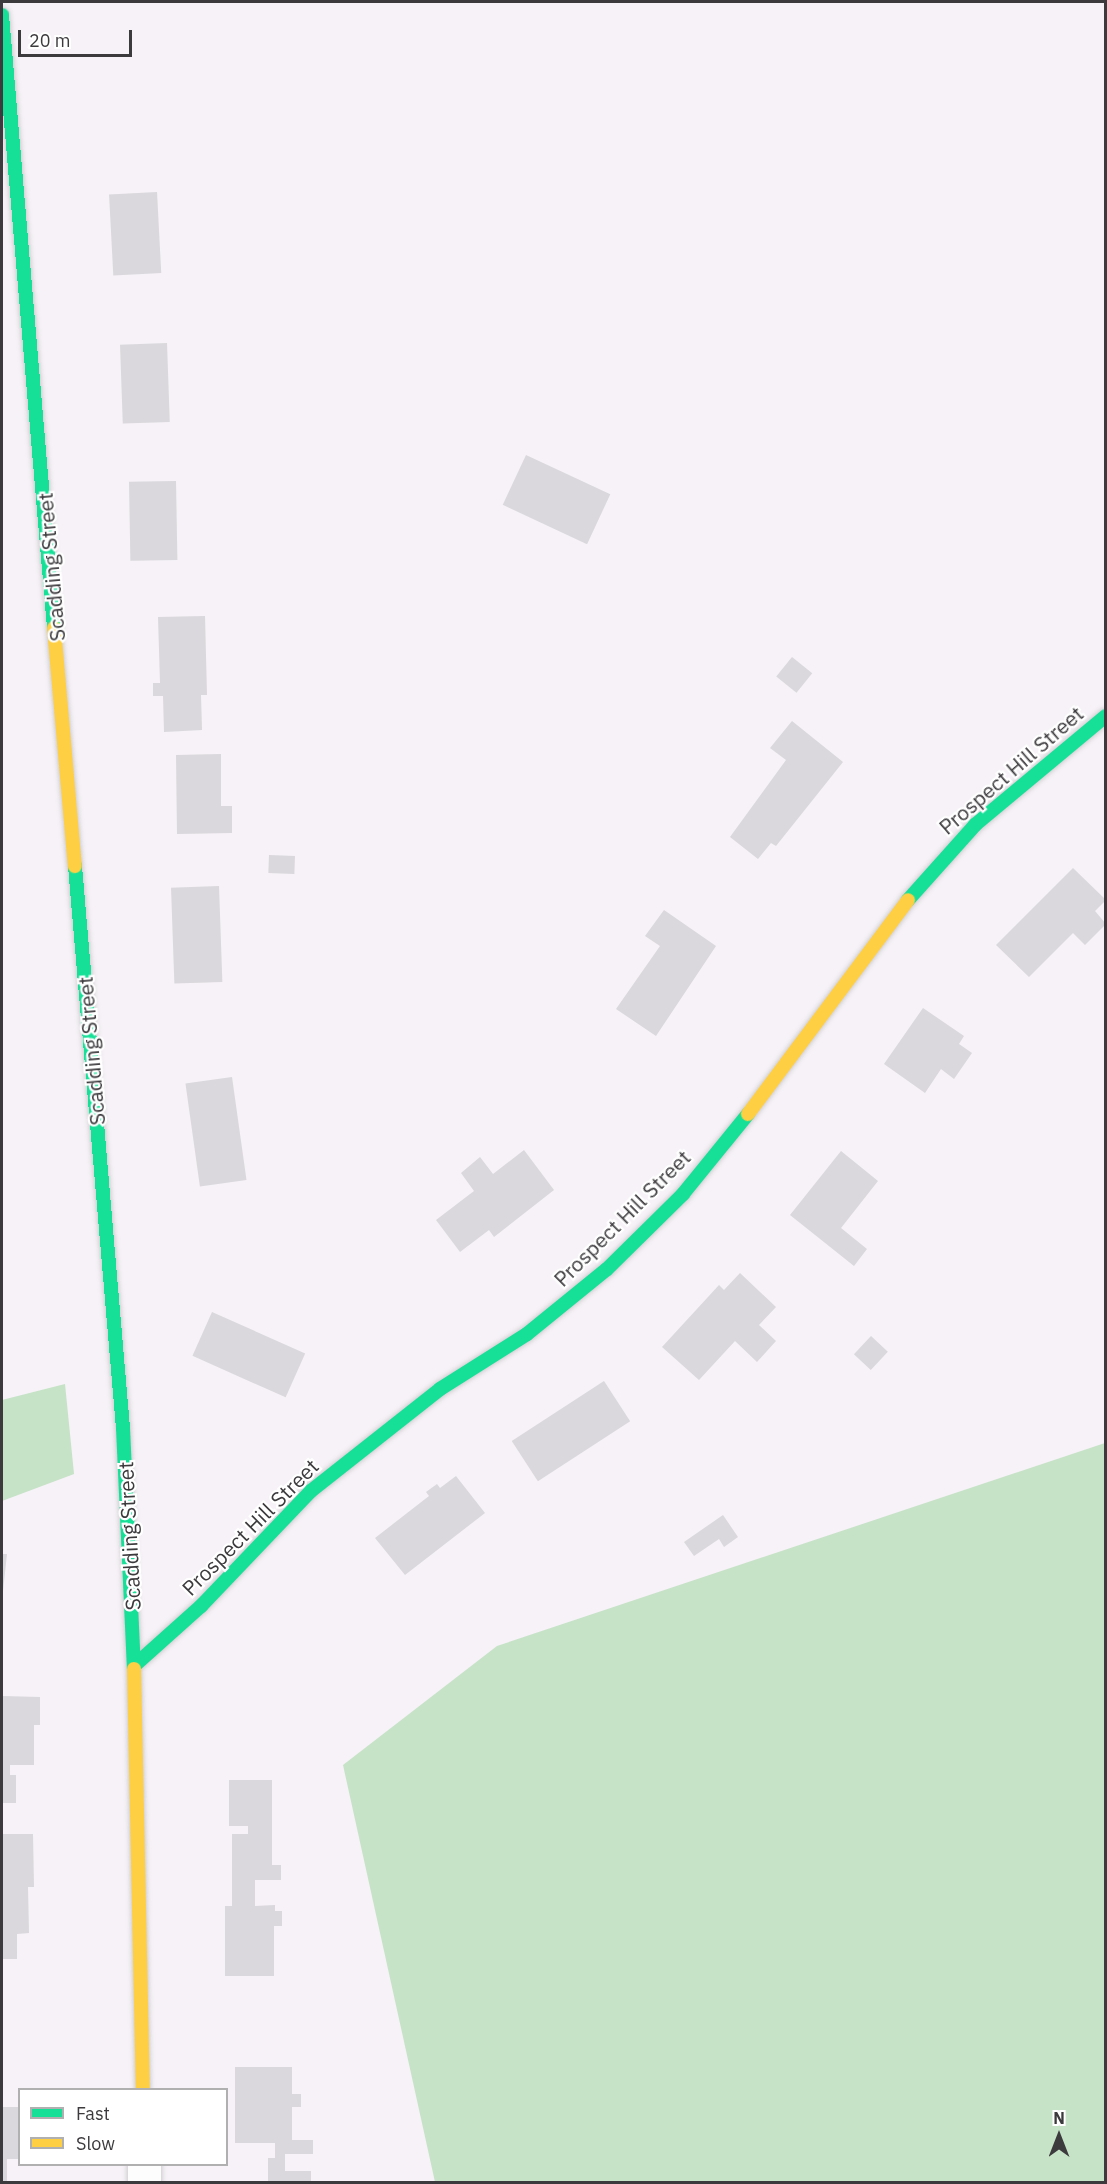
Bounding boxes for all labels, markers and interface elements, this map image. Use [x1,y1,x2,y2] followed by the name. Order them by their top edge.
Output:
[21,18,135,56] scale bar
[29,29,71,52] text: 20 m
[32,492,70,642] street label: Scadding Street
[934,701,1088,839] street label: Prospect Hill Street
[72,976,110,1126] street label: Scadding Street
[549,1145,695,1291] street label: Prospect Hill Street
[177,1454,323,1600] street label: Prospect Hill Street
[113,1461,145,1611] street label: Scadding Street
[18,2088,228,2166] legend
[76,2102,110,2125] text: Fast
[1029,2106,1089,2166] north arrow
[1053,2108,1065,2128] text: N
[76,2132,115,2155] text: Slow

